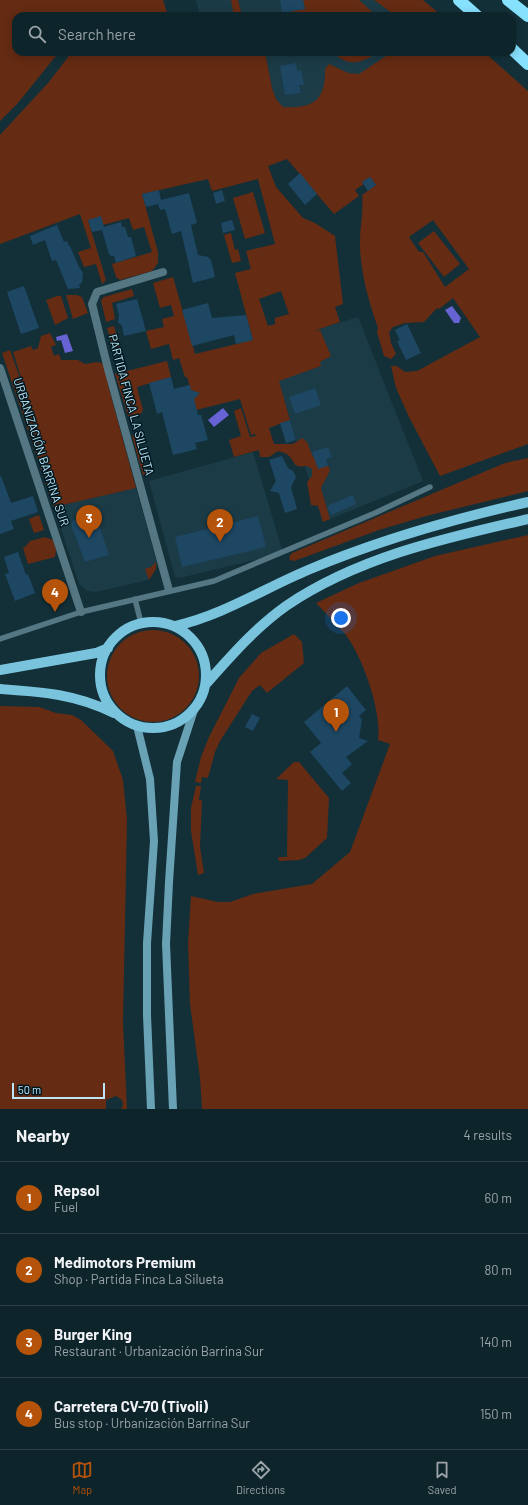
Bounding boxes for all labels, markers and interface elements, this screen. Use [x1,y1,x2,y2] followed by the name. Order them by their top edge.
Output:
[12,12,516,56] search box
[26,23,48,45] icon: search
[58,25,136,43] text: Search here
[106,333,158,477] street label: PARTIDA FINCA LA SILUETA
[11,376,73,528] street label: URBANIZACIÓN BARRINA SUR
[76,505,102,538] pin: 3
[207,509,233,542] pin: 2
[42,579,68,612] pin: 4
[331,608,351,628] your location
[323,699,349,732] pin: 1
[12,1081,105,1100] scale bar
[18,1083,41,1096] text: 50 m
[16,1125,70,1145] text: Nearby
[464,1127,512,1143] text: 4 results
[54,1181,99,1199] text: Repsol
[27,1190,31,1206] text: 1
[485,1190,512,1206] text: 60 m
[54,1199,78,1215] text: Fuel
[54,1253,196,1271] text: Medimotors Premium
[25,1262,33,1278] text: 2
[485,1262,512,1278] text: 80 m
[54,1271,224,1287] text: Shop · Partida Finca La Silueta
[54,1325,132,1343] text: Burger King
[25,1334,33,1350] text: 3
[480,1334,512,1350] text: 140 m
[54,1343,264,1359] text: Restaurant · Urbanización Barrina Sur
[54,1397,208,1415] text: Carretera CV-70 (Tivoli)
[25,1406,33,1422] text: 4
[480,1406,512,1422] text: 150 m
[54,1415,250,1431] text: Bus stop · Urbanización Barrina Sur
[71,1459,93,1496] tab: Map
[236,1459,285,1496] tab: Directions
[428,1459,457,1496] tab: Saved

